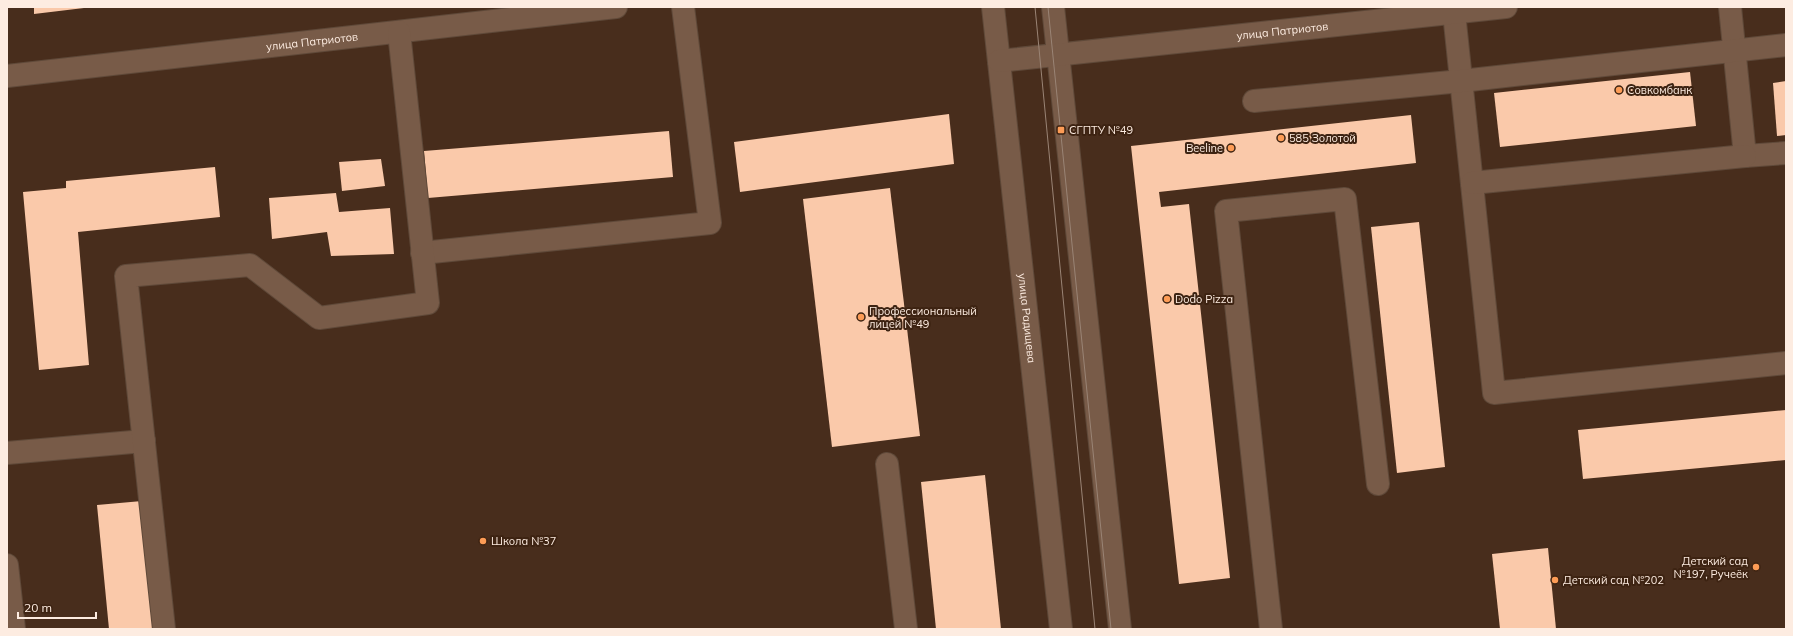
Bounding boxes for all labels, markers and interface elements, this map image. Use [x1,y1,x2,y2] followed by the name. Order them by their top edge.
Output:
[1236,19,1329,43] street label: улица Патриотов
[265,29,359,54] street label: улица Патриотов
[1627,83,1692,97] place label: Совкомбанк
[1614,85,1624,95] marker: Совкомбанк
[1069,123,1133,137] place label: СГПТУ №49
[1056,125,1066,135] marker: СГПТУ №49
[1289,131,1356,145] place label: 585 Золотой
[1276,133,1286,143] marker: 585 Золотой
[1186,141,1223,155] place label: Beeline
[1226,143,1236,153] marker: Beeline
[1015,273,1039,364] street label: улица Радищева
[1175,292,1233,306] place label: Dodo Pizza
[1162,294,1172,304] marker: Dodo Pizza
[869,304,977,331] place label: Профессиональный лицей №49
[856,312,866,322] marker: Профессиональный лицей №49
[491,534,556,548] place label: Школа №37
[478,536,488,546] marker: Школа №37
[1673,554,1748,581] place label: Детский сад №197, Ручеёк
[1751,562,1761,572] marker: Детский сад №197, Ручеёк
[1563,573,1664,587] place label: Детский сад №202
[1550,575,1560,585] marker: Детский сад №202
[18,594,96,620] scale bar
[24,600,52,615] text: 20 m

